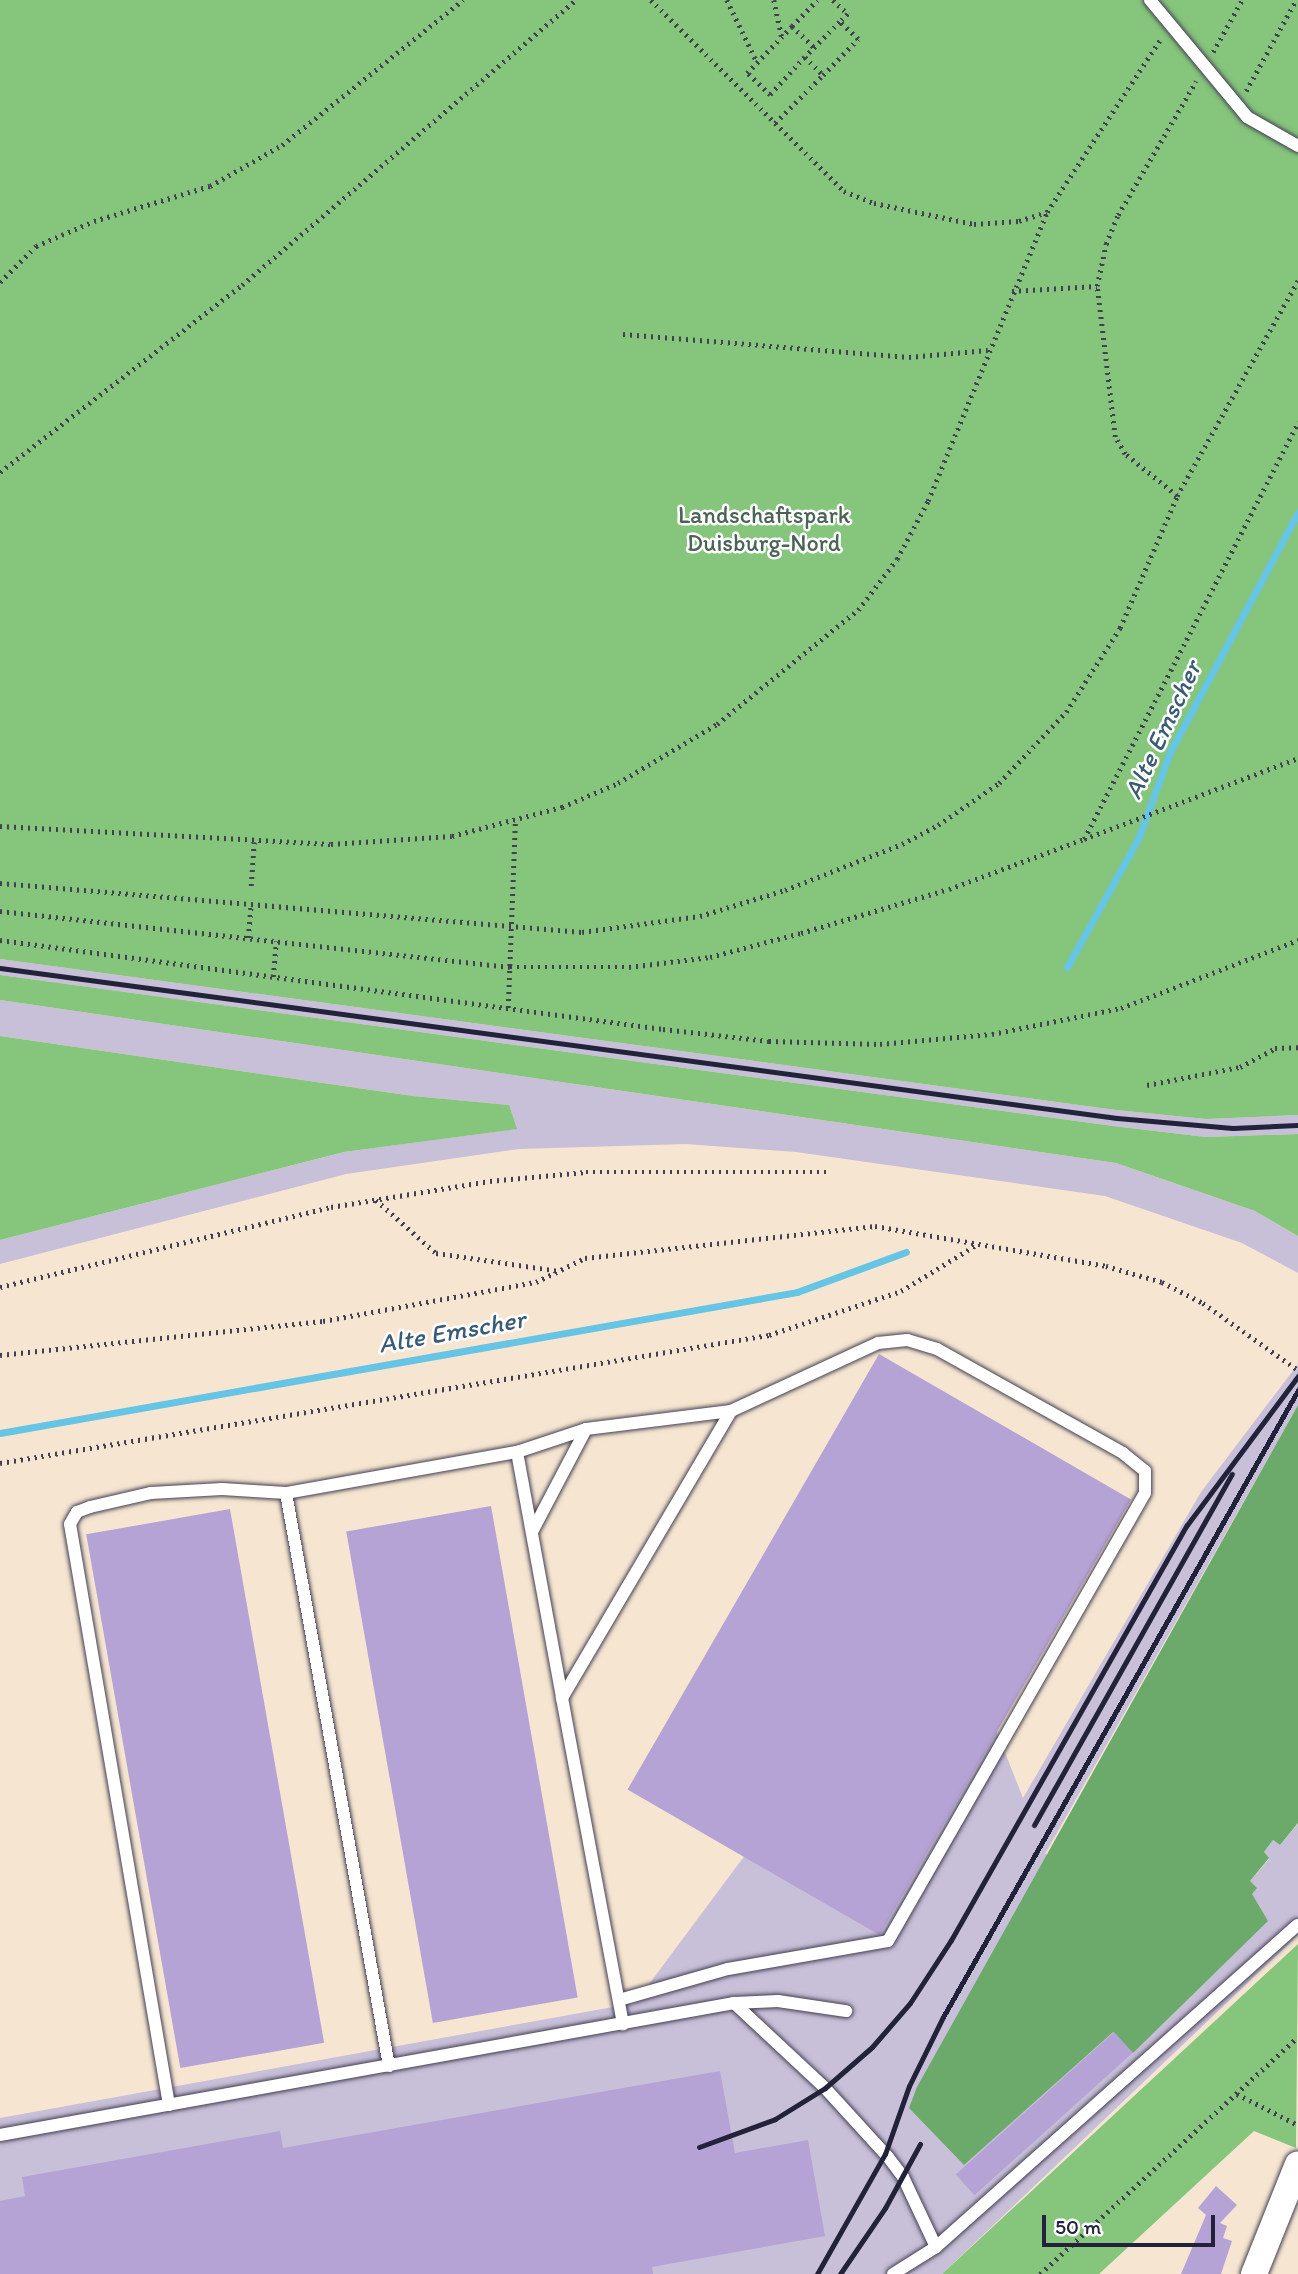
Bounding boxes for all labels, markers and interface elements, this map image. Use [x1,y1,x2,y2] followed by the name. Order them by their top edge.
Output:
[678,501,850,557] park label: Landschaftspark Duisburg-Nord
[1118,656,1208,804] water label: Alte Emscher
[376,1304,528,1360] water label: Alte Emscher
[1046,2200,1219,2244] scale bar
[1055,2214,1101,2239] text: 50 m

